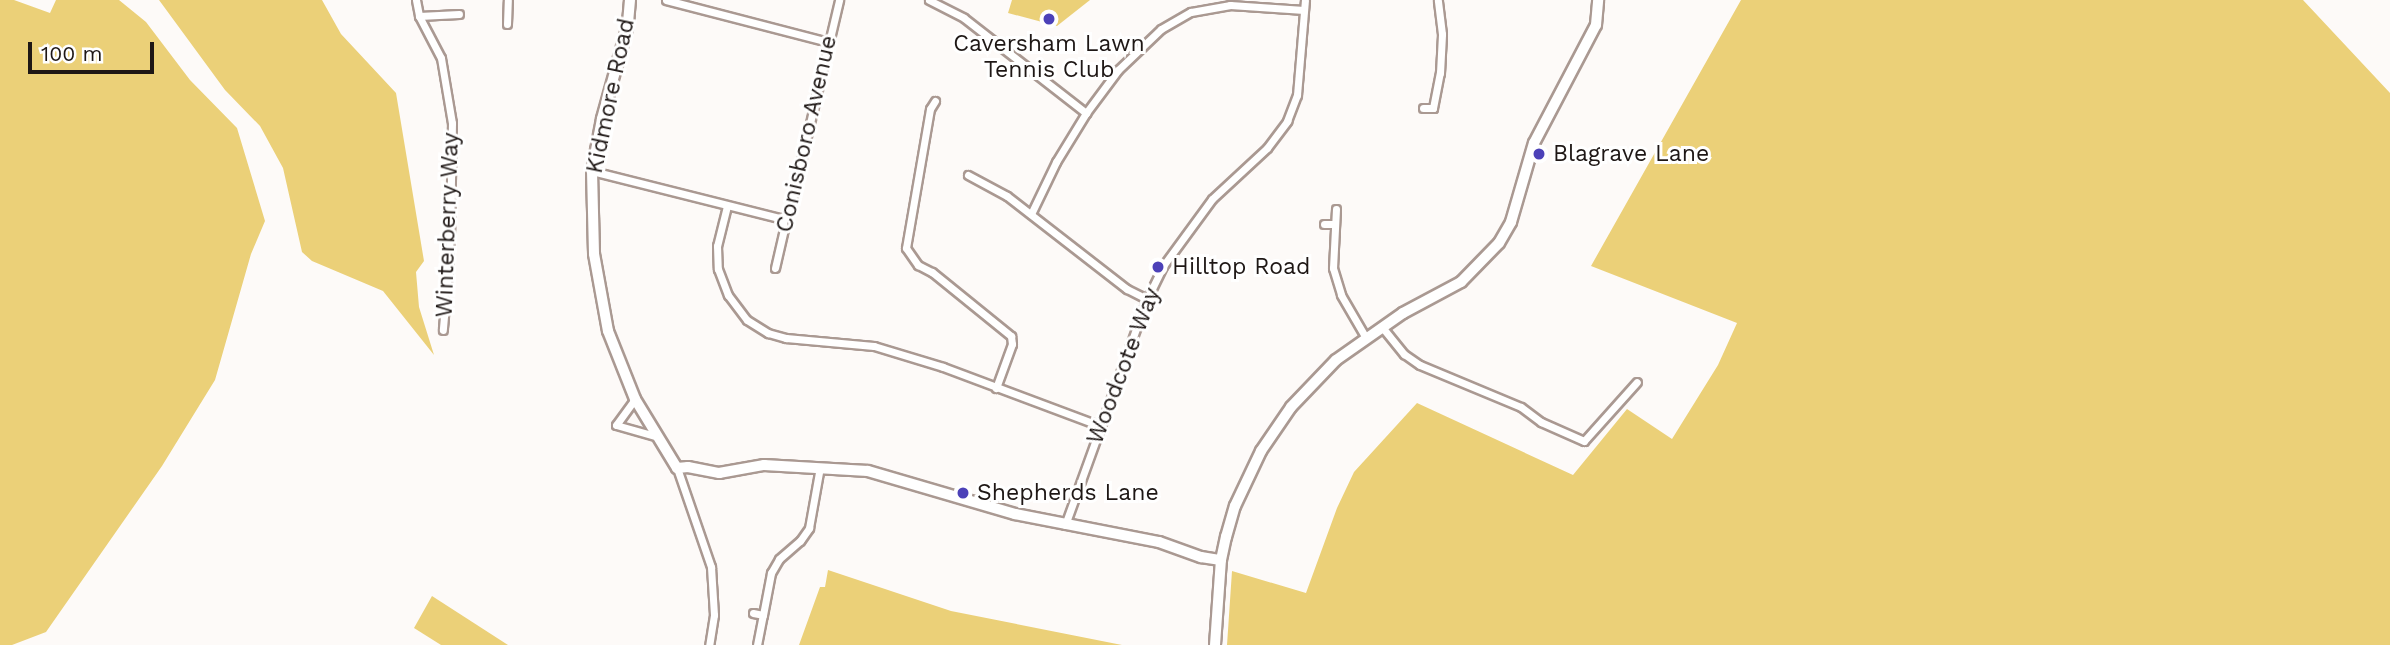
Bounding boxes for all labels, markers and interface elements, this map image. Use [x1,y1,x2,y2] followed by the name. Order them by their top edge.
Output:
[1041,11,1057,27] marker: Caversham Lawn Tennis Club
[581,16,641,176] street label: Kidmore Road
[32,28,158,72] scale bar
[953,30,1145,84] place label: Caversham Lawn Tennis Club
[771,32,843,236] street label: Conisboro Avenue
[41,41,103,66] text: 100 m
[431,131,465,319] street label: Winterberry Way
[1553,140,1709,168] place label: Blagrave Lane
[1531,146,1547,162] marker: Blagrave Lane
[1172,253,1310,281] place label: Hilltop Road
[1150,259,1166,275] marker: Hilltop Road
[1081,284,1167,448] street label: Woodcote Way
[977,479,1159,507] place label: Shepherds Lane
[955,485,971,501] marker: Shepherds Lane

